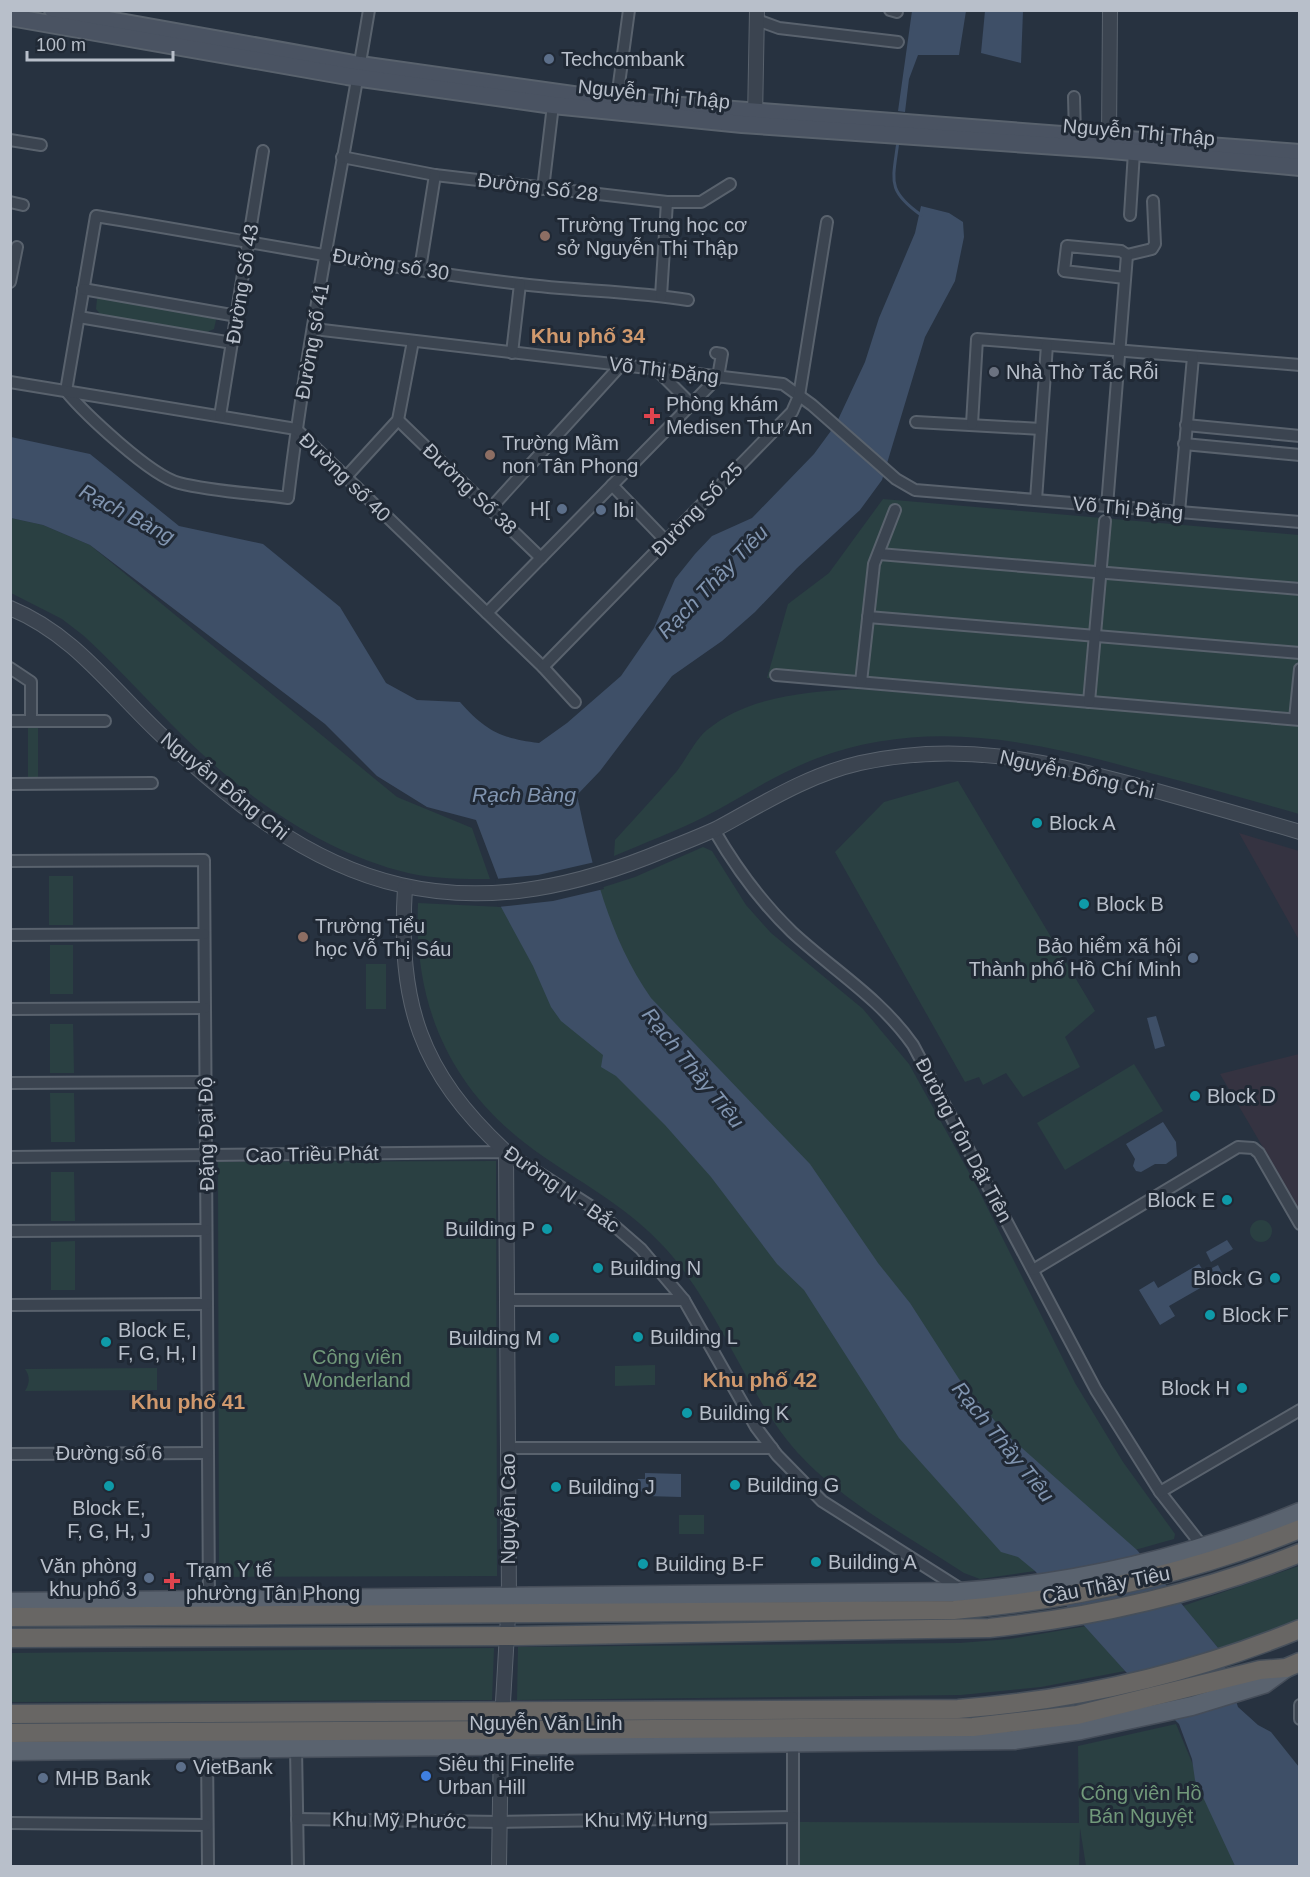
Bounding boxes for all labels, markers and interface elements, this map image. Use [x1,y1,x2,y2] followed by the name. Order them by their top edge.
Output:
[27,24,172,62] scale bar
[36,35,86,55] text: 100 m
[561,48,685,70] place label: Techcombank
[542,52,556,66] marker: Techcombank
[577,75,731,113] street label: Nguyễn Thị Thập
[1062,114,1216,150] street label: Nguyễn Thị Thập
[477,169,599,205] street label: Đường Số 28
[557,214,747,259] place label: Trường Trung học cơ sở Nguyễn Thị Thập
[222,223,262,345] street label: Đường Số 43
[538,229,552,243] marker: Trường Trung học cơ sở Nguyễn Thị Thập
[331,244,451,284] street label: Đường số 30
[291,281,333,401] street label: Đường số 41
[531,324,645,347] district label: Khu phố 34
[608,352,720,388] street label: Võ Thị Đặng
[1006,361,1158,383] place label: Nhà Thờ Tắc Rỗi
[987,365,1001,379] marker: Nhà Thờ Tắc Rỗi
[666,393,812,438] place label: Phòng khám Medisen Thư An
[643,407,661,425] marker: Phòng khám Medisen Thư An
[295,428,395,526] street label: Đường số 40
[502,432,638,477] place label: Trường Mầm non Tân Phong
[419,439,521,539] street label: Đường Số 38
[483,448,497,462] marker: Trường Mầm non Tân Phong
[647,458,747,560] street label: Đường Số 25
[76,479,179,548] water label: Rạch Bàng
[1072,492,1184,524] street label: Võ Thị Đặng
[530,498,550,520] place label: H[
[613,499,634,521] place label: Ibi
[555,502,569,516] marker: H[
[594,503,608,517] marker: Ibi
[653,520,773,643] water label: Rạch Thầy Tiêu
[157,728,293,844] street label: Nguyễn Đổng Chi
[998,746,1156,802] street label: Nguyễn Đổng Chi
[472,783,576,806] water label: Rạch Bàng
[1049,812,1116,834] place label: Block A
[1030,816,1044,830] marker: Block A
[1096,893,1164,915] place label: Block B
[1077,897,1091,911] marker: Block B
[315,915,451,960] place label: Trường Tiểu học Vỗ Thị Sáu
[296,930,310,944] marker: Trường Tiểu học Vỗ Thị Sáu
[969,935,1181,980] place label: Bảo hiểm xã hội Thành phố Hồ Chí Minh
[1186,951,1200,965] marker: Bảo hiểm xã hội Thành phố Hồ Chí Minh
[638,1003,749,1133] water label: Rạch Thầy Tiêu
[911,1054,1017,1226] street label: Đường Tôn Dật Tiên
[194,1077,218,1191] street label: Đặng Đại Độ
[1207,1085,1276,1107] place label: Block D
[1188,1089,1202,1103] marker: Block D
[500,1141,624,1237] street label: Đường N - Bắc
[245,1142,379,1166] street label: Cao Triều Phát
[1147,1189,1215,1211] place label: Block E
[1220,1193,1234,1207] marker: Block E
[445,1218,535,1240] place label: Building P
[540,1222,554,1236] marker: Building P
[610,1257,701,1279] place label: Building N
[591,1261,605,1275] marker: Building N
[1193,1267,1263,1289] place label: Block G
[1268,1271,1282,1285] marker: Block G
[1222,1304,1289,1326] place label: Block F
[1203,1308,1217,1322] marker: Block F
[118,1319,197,1364] place label: Block E, F, G, H, I
[650,1326,738,1348] place label: Building L
[449,1327,542,1349] place label: Building M
[631,1330,645,1344] marker: Building L
[547,1331,561,1345] marker: Building M
[99,1335,113,1349] marker: Block E, F, G, H, I
[303,1346,411,1391] park label: Công viên Wonderland
[703,1368,817,1391] district label: Khu phố 42
[948,1377,1059,1507] water label: Rạch Thầy Tiêu
[1161,1377,1230,1399] place label: Block H
[1235,1381,1249,1395] marker: Block H
[131,1390,245,1413] district label: Khu phố 41
[699,1402,790,1424] place label: Building K
[680,1406,694,1420] marker: Building K
[56,1442,162,1464] street label: Đường số 6
[497,1453,519,1565] street label: Nguyễn Cao
[747,1474,839,1496] place label: Building G
[568,1476,655,1498] place label: Building J
[728,1478,742,1492] marker: Building G
[102,1479,116,1493] marker: Block E, F, G, H, J
[549,1480,563,1494] marker: Building J
[67,1497,151,1542] place label: Block E, F, G, H, J
[828,1551,918,1573] place label: Building A
[655,1553,764,1575] place label: Building B-F
[40,1555,137,1600] place label: Văn phòng khu phố 3
[809,1555,823,1569] marker: Building A
[636,1557,650,1571] marker: Building B-F
[186,1559,360,1604] place label: Trạm Y tế phường Tân Phong
[1040,1562,1172,1608] street label: Cầu Thầy Tiêu
[142,1571,156,1585] marker: Văn phòng khu phố 3
[163,1572,181,1590] marker: Trạm Y tế phường Tân Phong
[469,1712,623,1734] street label: Nguyễn Văn Linh
[438,1753,575,1798] place label: Siêu thị Finelife Urban Hill
[193,1756,274,1778] place label: VietBank
[174,1760,188,1774] marker: VietBank
[55,1767,152,1789] place label: MHB Bank
[419,1769,433,1783] marker: Siêu thị Finelife Urban Hill
[36,1771,50,1785] marker: MHB Bank
[1080,1782,1202,1827] park label: Công viên Hồ Bán Nguyệt
[584,1807,708,1831] street label: Khu Mỹ Hưng
[332,1808,466,1832] street label: Khu Mỹ Phước

